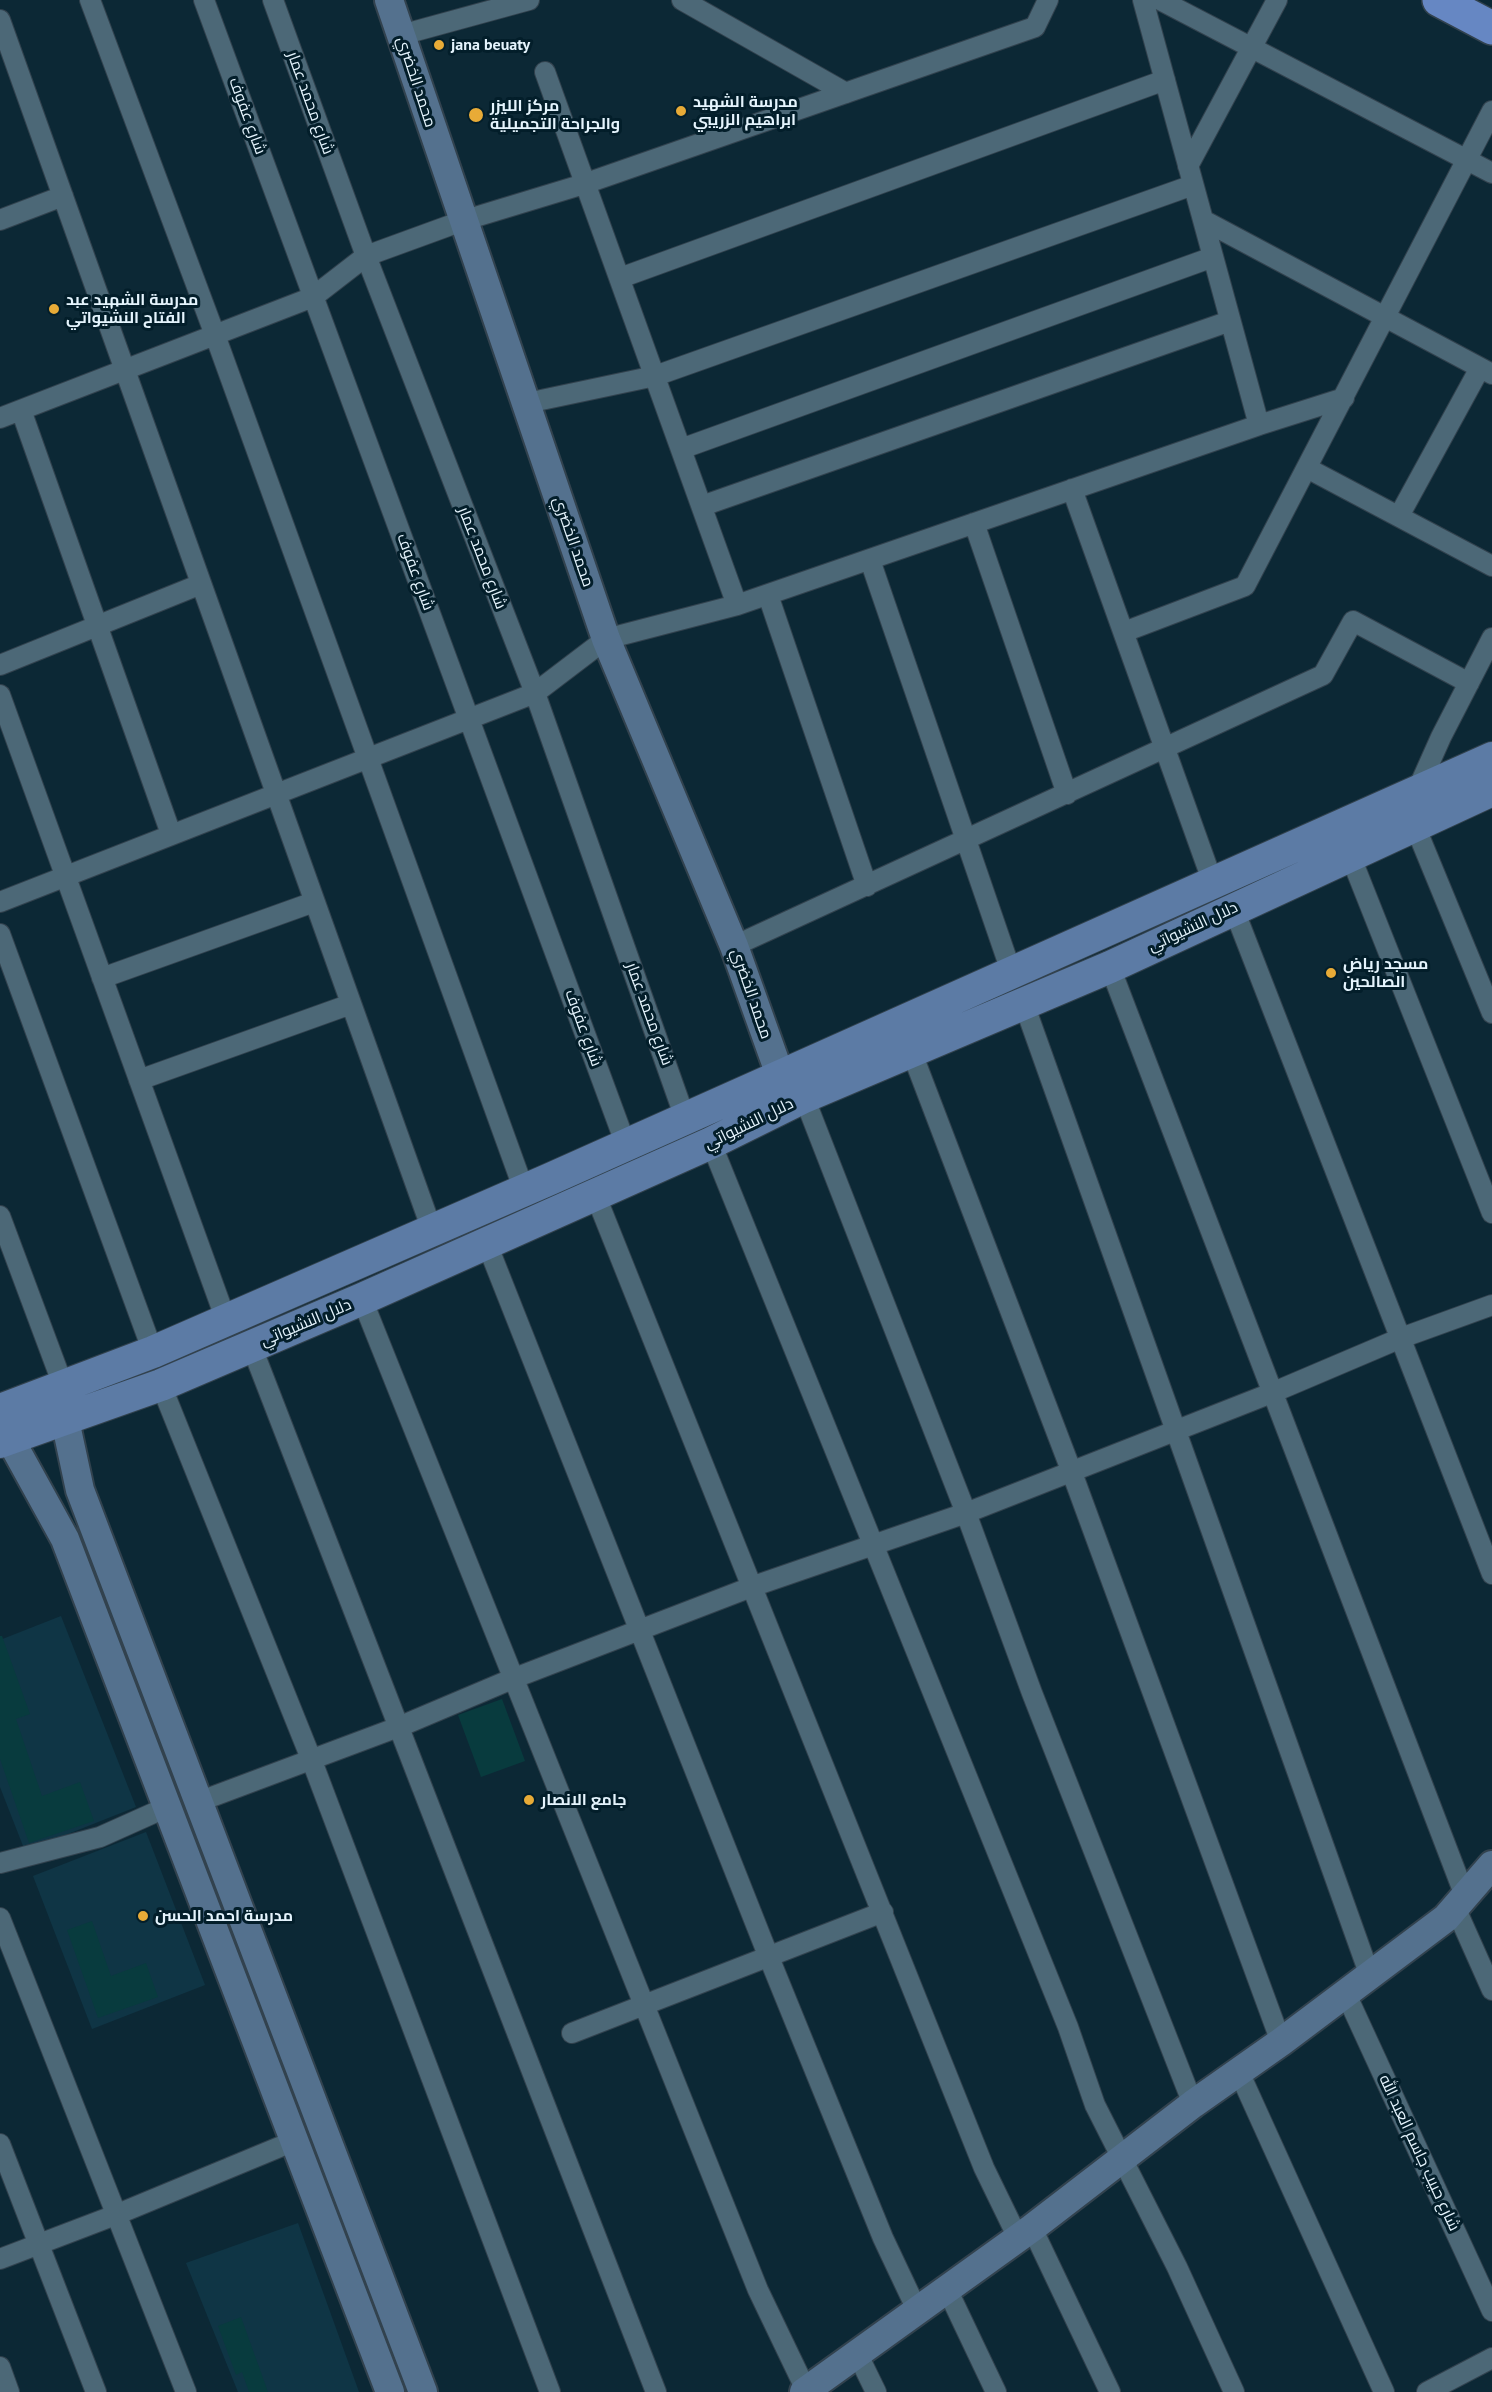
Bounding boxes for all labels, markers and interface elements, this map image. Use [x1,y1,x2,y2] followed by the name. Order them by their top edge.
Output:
[392,34,440,130] street label: محمد الخضري
[451,35,530,55] place label: jana beuaty
[432,38,446,52] marker: jana beuaty
[283,49,337,157] street label: شارع محمد عمار
[224,75,270,157] street label: شارع عفوف
[693,92,798,130] place label: مدرسة الشهيد ابراهيم الزريبي
[490,96,620,134] place label: مركز الليزر والجراحة التجميلية
[674,104,688,118] marker: مدرسة الشهيد ابراهيم الزريبي
[467,106,485,124] marker: مركز الليزر والجراحة التجميلية
[66,290,198,328] place label: مدرسة الشهيد عبد الفتاح النشيواتي
[47,302,61,316] marker: مدرسة الشهيد عبد الفتاح النشيواتي
[549,494,597,590] street label: محمد الخضري
[454,504,510,612] street label: شارع محمد عمار
[392,531,438,613] street label: شارع عفوف
[1145,898,1241,956] street label: دلال النشيواتي
[727,946,775,1042] street label: محمد الخضري
[1343,954,1428,992] place label: مسجد رياض الصالحين
[622,960,676,1068] street label: شارع محمد عمار
[1324,966,1338,980] marker: مسجد رياض الصالحين
[560,987,606,1069] street label: شارع عفوف
[701,1094,797,1154] street label: دلال النشيواتي
[258,1295,354,1351] street label: دلال النشيواتي
[541,1790,627,1810] place label: جامع الانصار
[522,1793,536,1807] marker: جامع الانصار
[155,1906,293,1926] place label: مدرسة احمد الحسن
[136,1909,150,1923] marker: مدرسة احمد الحسن
[1374,2072,1464,2234] street label: شارع حبيب جاسم العبد الله

